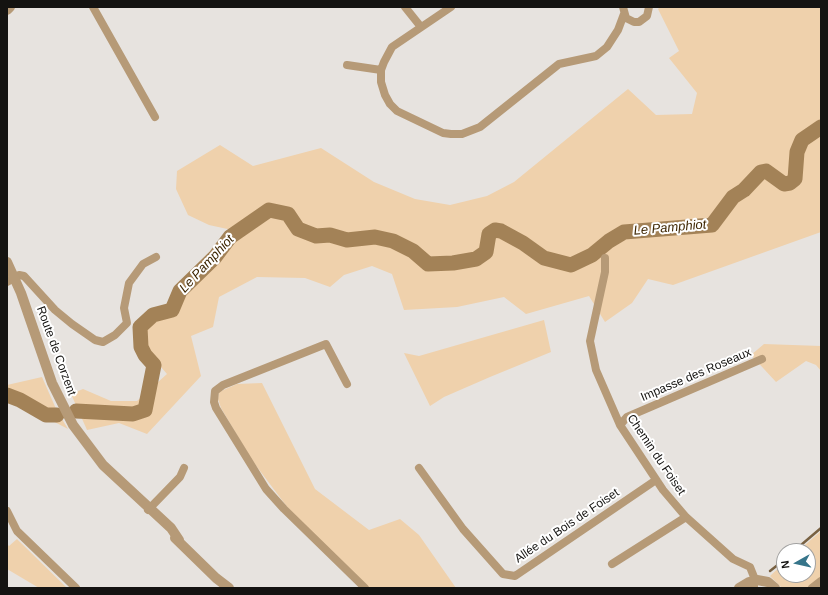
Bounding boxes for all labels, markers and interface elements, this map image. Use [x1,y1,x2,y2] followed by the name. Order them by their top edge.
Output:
[633,217,707,239] water label: Le Pamphiot
[176,232,238,296] water label: Le Pamphiot
[33,304,79,398] street label: Route de Corzent
[639,345,753,405] street label: Impasse des Roseaux
[624,412,688,498] street label: Chemin du Foiset
[512,486,622,566] street label: Allée du Bois de Foiset
[776,543,816,583] north arrow
[779,560,792,569] text: N

